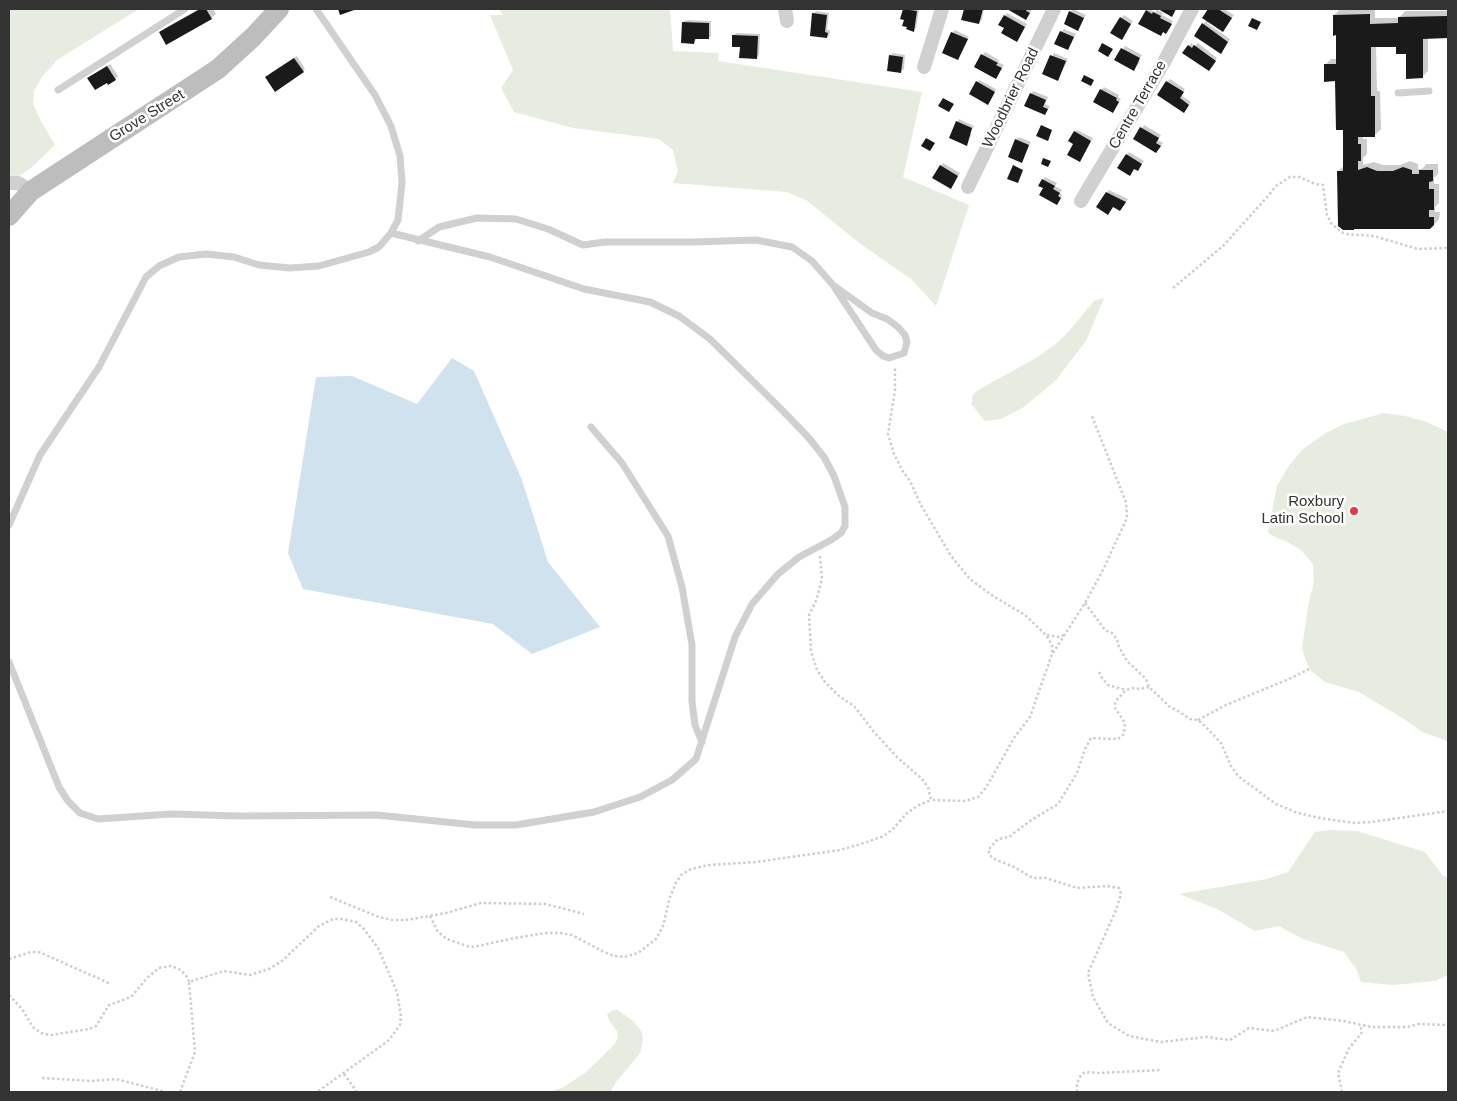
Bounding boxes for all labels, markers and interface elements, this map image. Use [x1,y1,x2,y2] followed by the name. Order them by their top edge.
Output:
[979,45,1043,151] street label: Woodbrier Road
[1105,58,1171,152] street label: Centre Terrace
[106,86,188,146] street label: Grove Street
[1261,493,1344,528] place label: Roxbury Latin School
[1348,505,1360,517] marker: Roxbury Latin School

